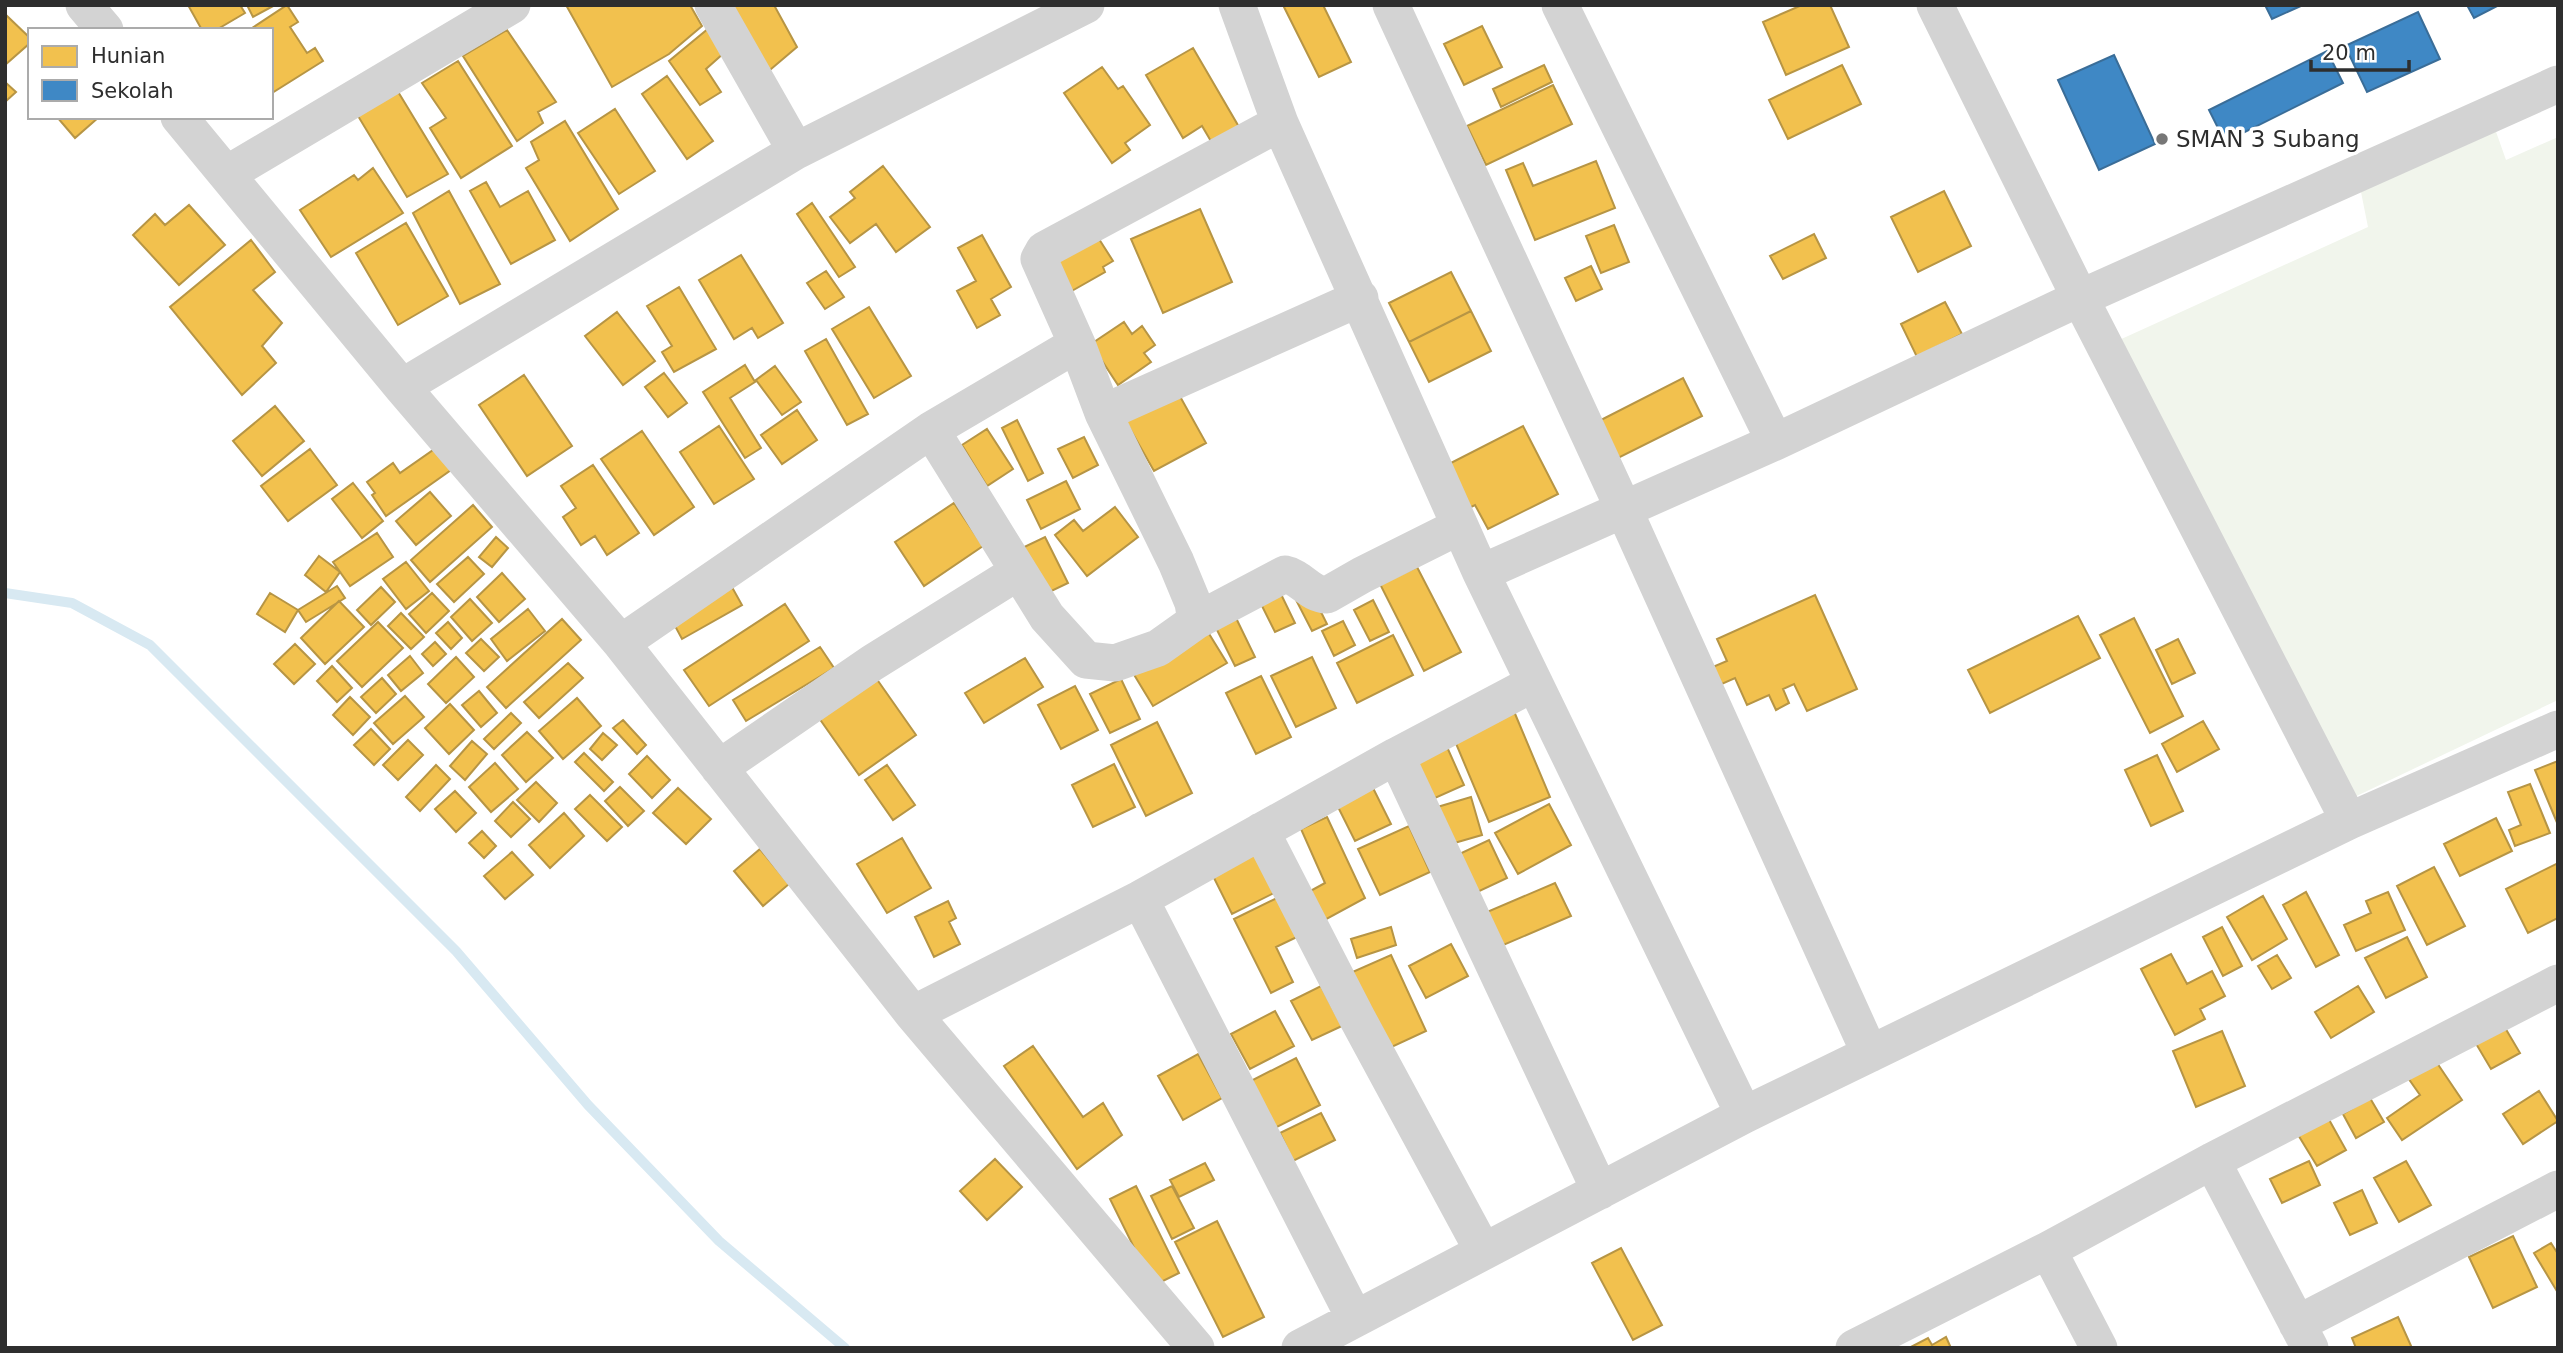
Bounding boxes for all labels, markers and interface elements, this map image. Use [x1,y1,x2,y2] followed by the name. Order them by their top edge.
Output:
[28,28,273,119] legend
[2311,28,2409,72] scale bar
[2322,41,2376,65] text: 20 m
[91,44,165,68] text: Hunian
[91,79,174,103] text: Sekolah
[2176,126,2360,152] place label: SMAN 3 Subang
[2154,131,2170,147] marker: SMAN 3 Subang

